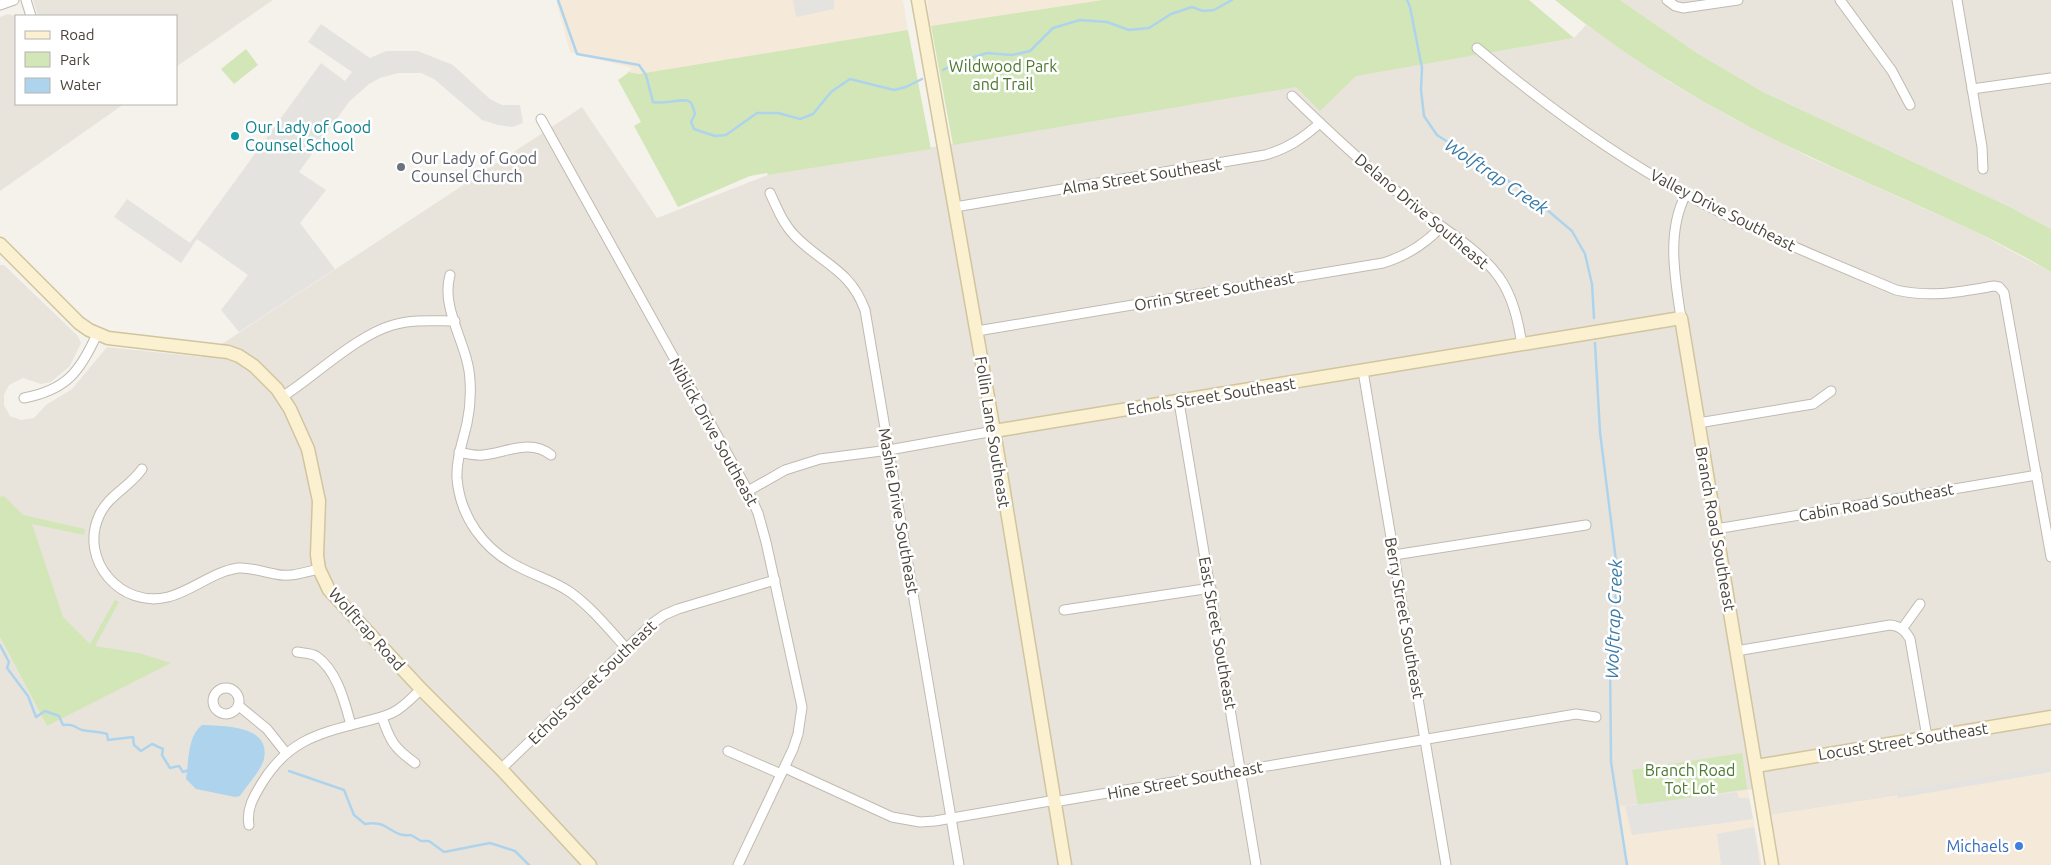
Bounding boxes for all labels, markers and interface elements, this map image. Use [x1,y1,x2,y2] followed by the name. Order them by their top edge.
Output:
[15,15,178,105] legend
[60,26,95,43] text: Road
[60,51,90,68] text: Park
[949,57,1057,93] park label: Wildwood Park and Trail
[60,76,101,93] text: Water
[245,118,371,154] place label: Our Lady of Good Counsel School
[229,130,241,142] marker: Our Lady of Good Counsel School
[1441,134,1553,219] water label: Wolftrap Creek
[411,149,537,185] place label: Our Lady of Good Counsel Church
[1352,150,1493,273] street label: Delano Drive Southeast
[1061,154,1224,197] street label: Alma Street Southeast
[395,161,407,173] marker: Our Lady of Good Counsel Church
[1647,165,1799,255] street label: Valley Drive Southeast
[1133,268,1296,314] street label: Orrin Street Southeast
[666,355,762,510] street label: Niblick Drive Southeast
[972,355,1014,510] street label: Follin Lane Southeast
[1125,374,1297,418] street label: Echols Street Southeast
[875,426,923,596] street label: Mashie Drive Southeast
[1693,445,1739,613] street label: Branch Road Southeast
[1797,479,1956,525] street label: Cabin Road Southeast
[1382,536,1428,701] street label: Berry Street Southeast
[1196,555,1240,712] street label: East Street Southeast
[1601,558,1626,679] water label: Wolftrap Creek
[325,584,409,674] street label: Wolftrap Road
[524,616,660,748] street label: Echols Street Southeast
[1817,719,1990,763] street label: Locust Street Southeast
[1106,757,1265,803] street label: Hine Street Southeast
[1645,761,1735,797] park label: Branch Road Tot Lot
[1946,837,2009,855] place label: Michaels
[2013,840,2025,852] marker: Michaels

